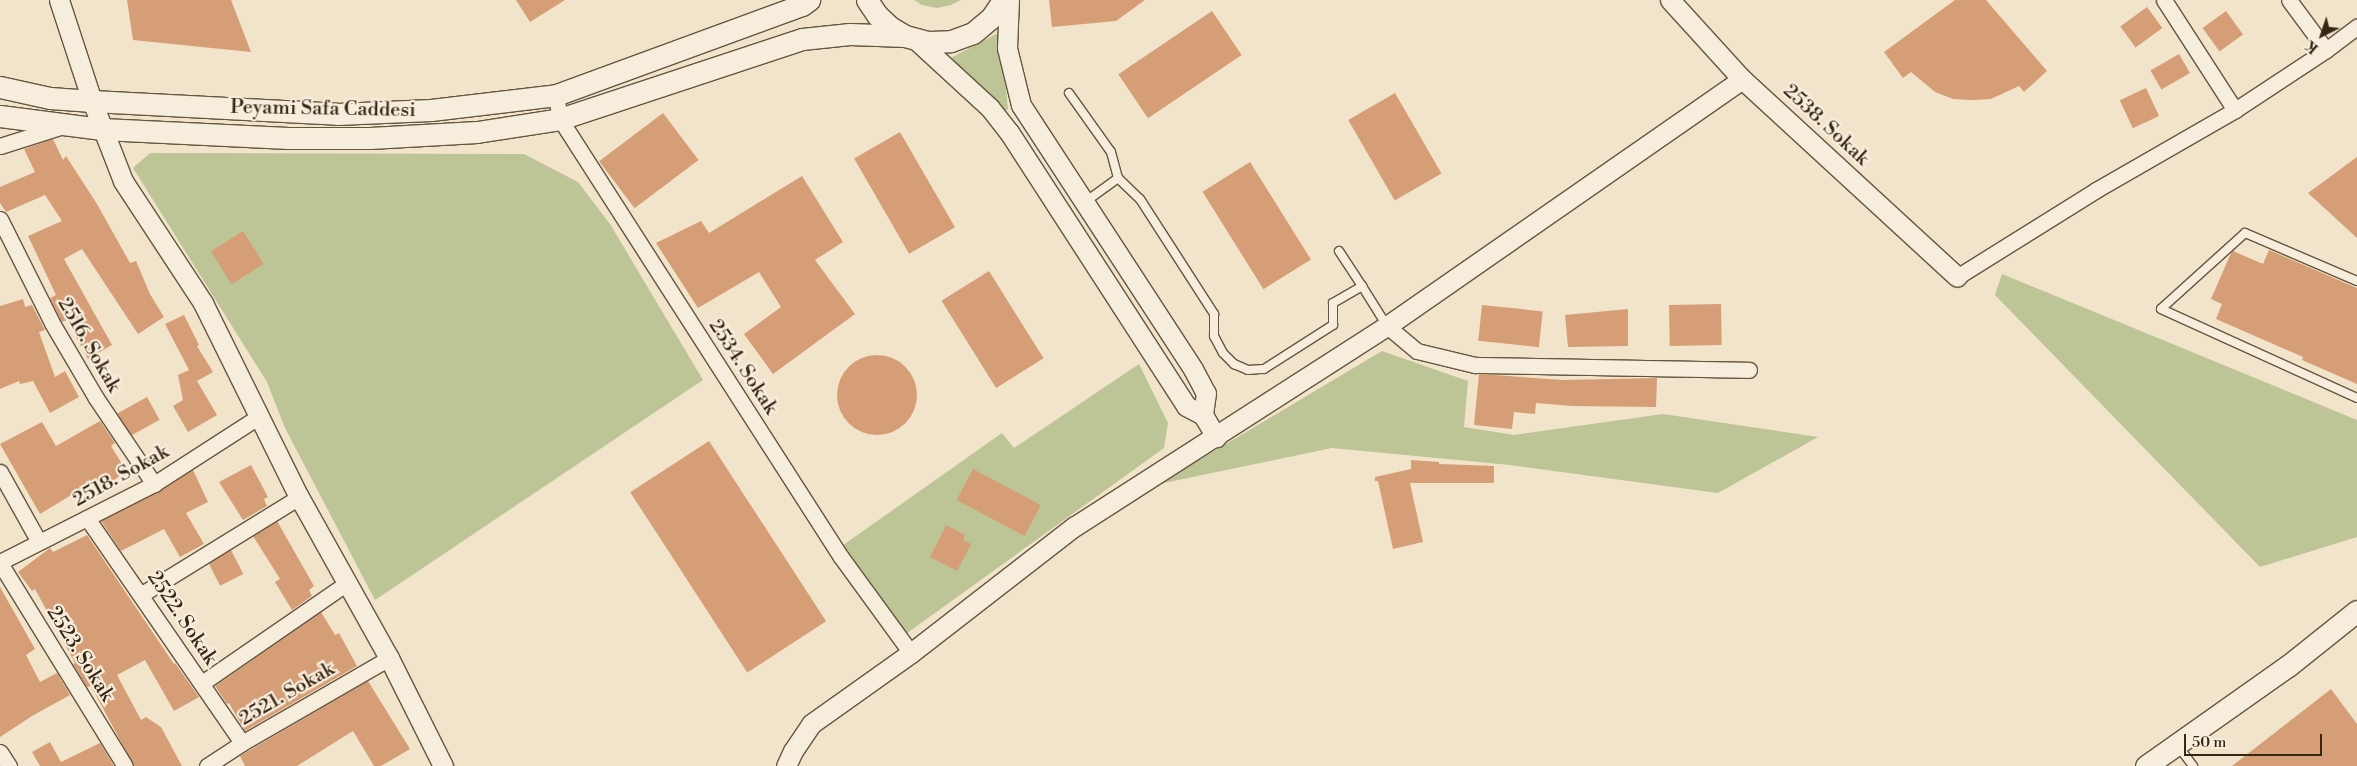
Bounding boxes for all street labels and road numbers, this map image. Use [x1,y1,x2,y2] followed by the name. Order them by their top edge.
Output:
[1778,79,1874,171] street label: 2538. Sokak
[230,95,416,123] street label: Peyami Safa Caddesi
[52,293,126,397] street label: 2516. Sokak
[703,315,783,419] street label: 2534. Sokak
[69,440,173,512] street label: 2518. Sokak
[142,566,222,670] street label: 2522. Sokak
[41,602,119,706] street label: 2523. Sokak
[235,657,339,731] street label: 2521. Sokak

